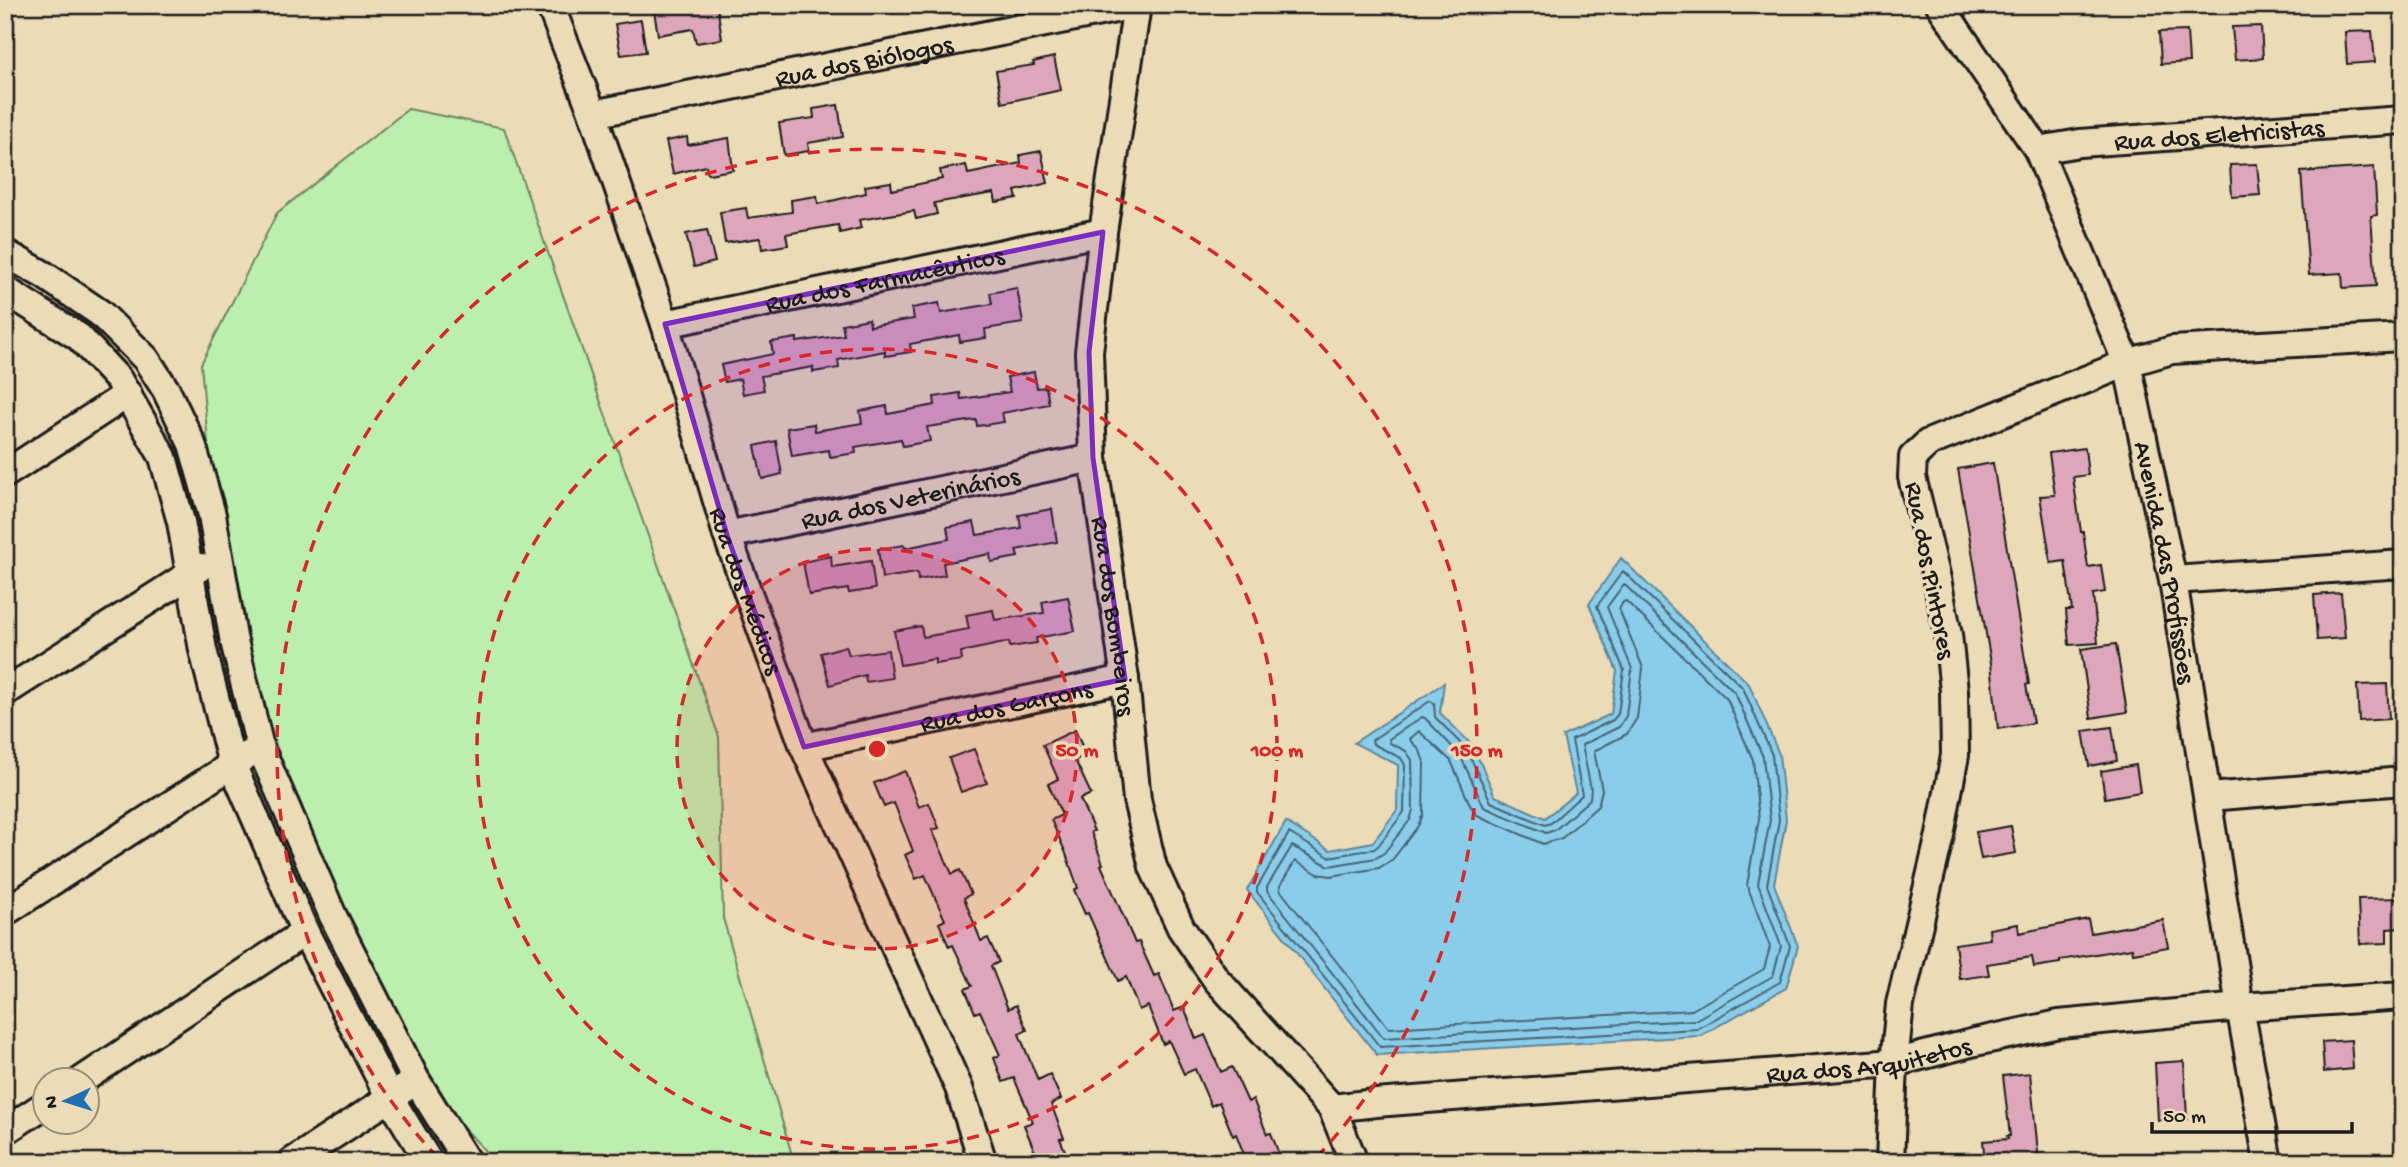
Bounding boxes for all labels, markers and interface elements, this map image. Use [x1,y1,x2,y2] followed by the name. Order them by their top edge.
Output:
[773,31,957,97] street label: Rua dos Biólogos
[2113,115,2327,161] street label: Rua dos Eletricistas
[763,242,1009,323] street label: Rua dos Farmacêuticos
[2124,439,2200,687] street label: Avenida das Profissões
[799,463,1024,539] street label: Rua dos Veterinários
[1895,480,1960,663] street label: Rua dos Pintores
[700,504,788,681] street label: Rua dos Médicos
[1082,515,1140,719] street label: Rua dos Bombeiros
[918,675,1097,742] street label: Rua dos Garçons
[865,737,889,761] centre of rings
[1056,740,1099,765] text: 50 m
[1250,740,1303,765] text: 100 m
[1450,740,1503,765] text: 150 m
[1765,1032,1976,1093] street label: Rua dos Arquitetos
[32,1066,102,1136] north arrow
[2152,1090,2352,1134] scale bar
[41,1095,64,1109] text: N
[2163,1106,2206,1131] text: 50 m

